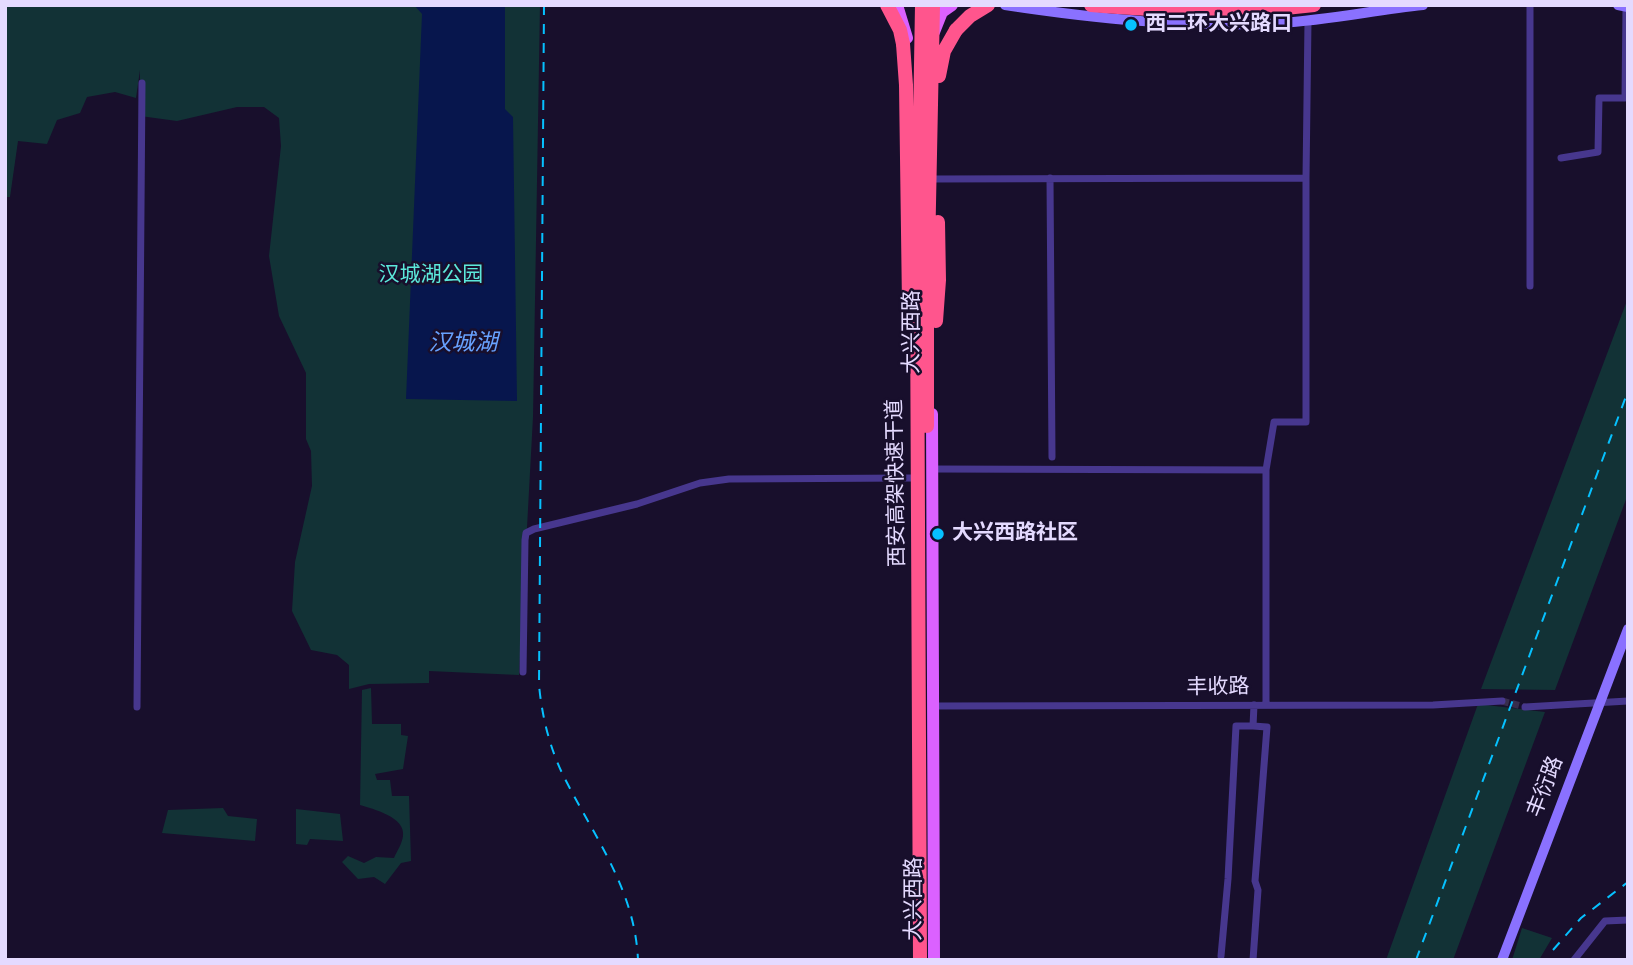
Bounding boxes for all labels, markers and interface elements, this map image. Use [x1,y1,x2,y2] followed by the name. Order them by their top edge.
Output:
[1145,12,1292,38] place label: 西二环大兴路口
[1123,17,1139,33] marker: 西二环大兴路口
[379,263,483,289] park label: 汉城湖公园
[900,290,926,374] street label: 大兴西路
[429,330,497,358] water label: 汉城湖
[883,399,911,567] street label: 西安高架快速干道
[952,521,1078,547] place label: 大兴西路社区
[930,526,946,542] marker: 大兴西路社区
[1186,675,1250,701] street label: 丰收路
[1523,753,1569,821] street label: 丰衍路
[902,857,928,941] street label: 大兴西路

